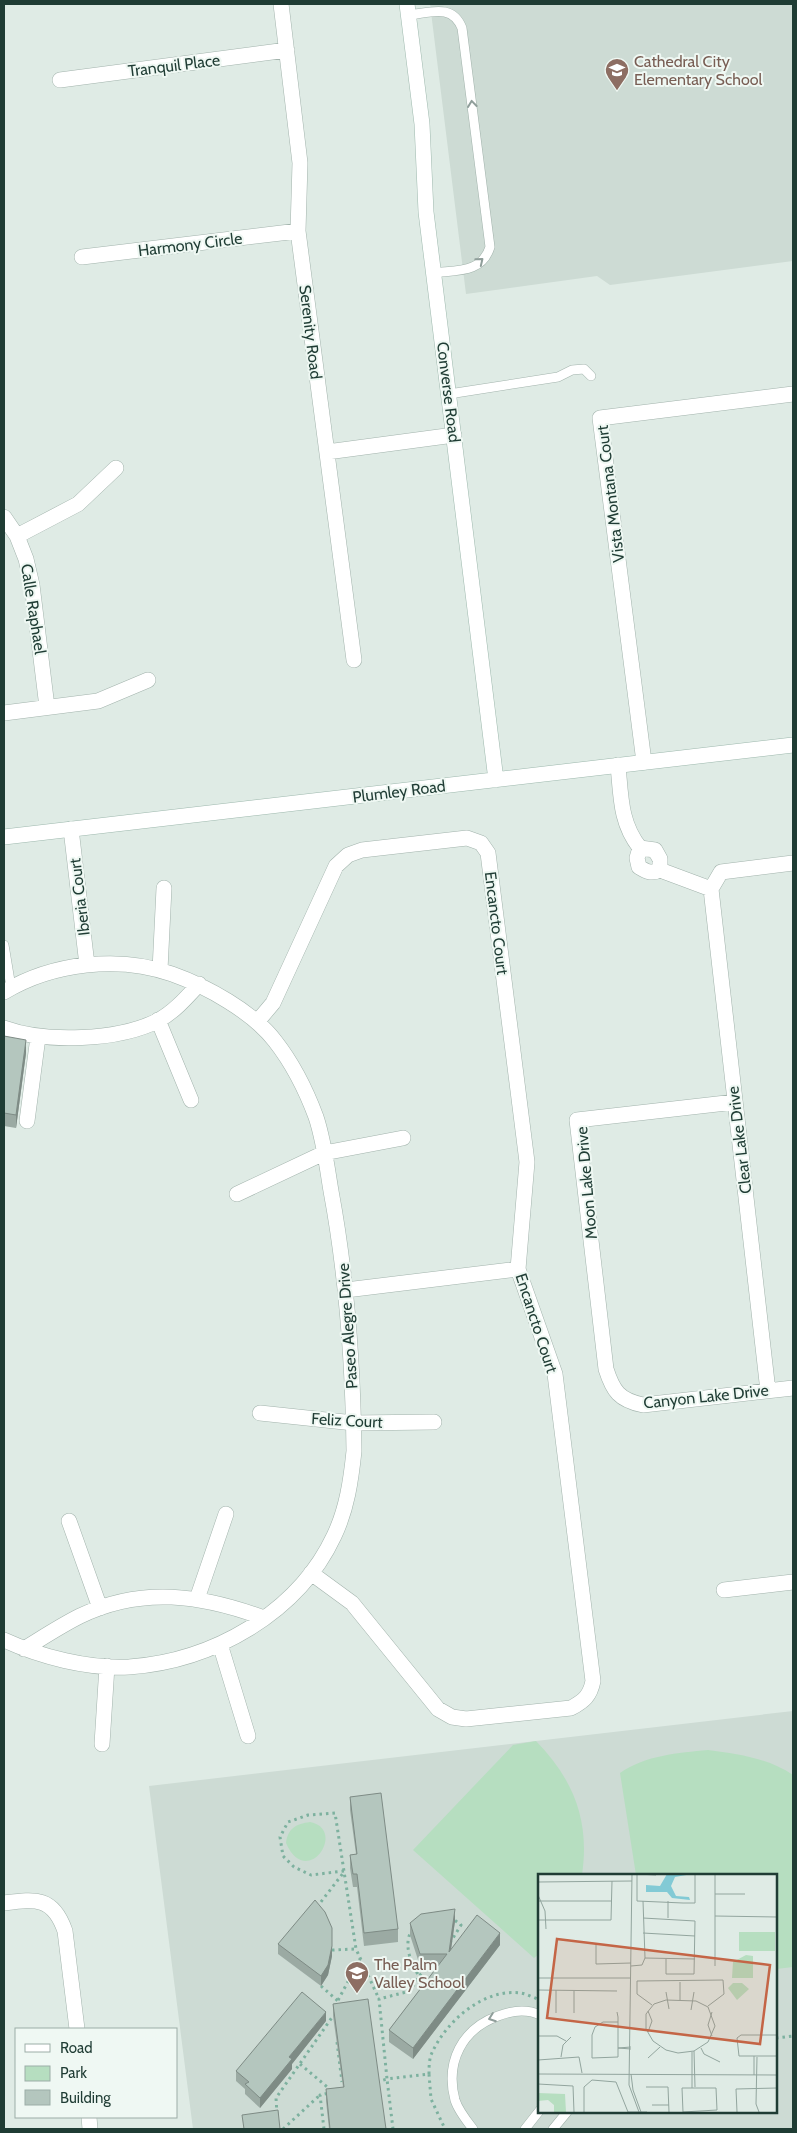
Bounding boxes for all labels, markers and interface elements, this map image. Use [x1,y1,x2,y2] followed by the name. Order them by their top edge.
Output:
[127,50,221,81] street label: Tranquil Place
[634,52,762,89] place label: Cathedral City Elementary School
[604,57,630,91] school or university icon: Cathedral City Elementary School
[467,100,478,108] one-way arrow
[137,229,243,260] street label: Harmony Circle
[474,258,483,267] one-way arrow
[295,284,326,380] street label: Serenity Road
[433,341,464,443] street label: Converse Road
[593,424,628,564] street label: Vista Montana Court
[17,563,50,656] street label: Calle Raphael
[352,776,447,807] street label: Plumley Road
[65,856,94,937] street label: Iberia Court
[481,870,512,976] street label: Encancto Court
[723,1085,756,1195] street label: Clear Lake Drive
[572,1126,601,1240] street label: Moon Lake Drive
[334,1262,361,1389] street label: Paseo Alegre Drive
[511,1271,562,1376] street label: Encancto Court
[643,1380,770,1413] street label: Canyon Lake Drive
[311,1409,384,1432] street label: Feliz Court
[538,1874,777,2113] inset map
[374,1955,465,1992] place label: The Palm Valley School
[344,1960,370,1994] school or university icon: The Palm Valley School
[489,2012,497,2022] one-way arrow
[15,2028,178,2118] legend
[60,2039,93,2057] text: Road
[60,2064,87,2082] text: Park
[60,2089,111,2107] text: Building

